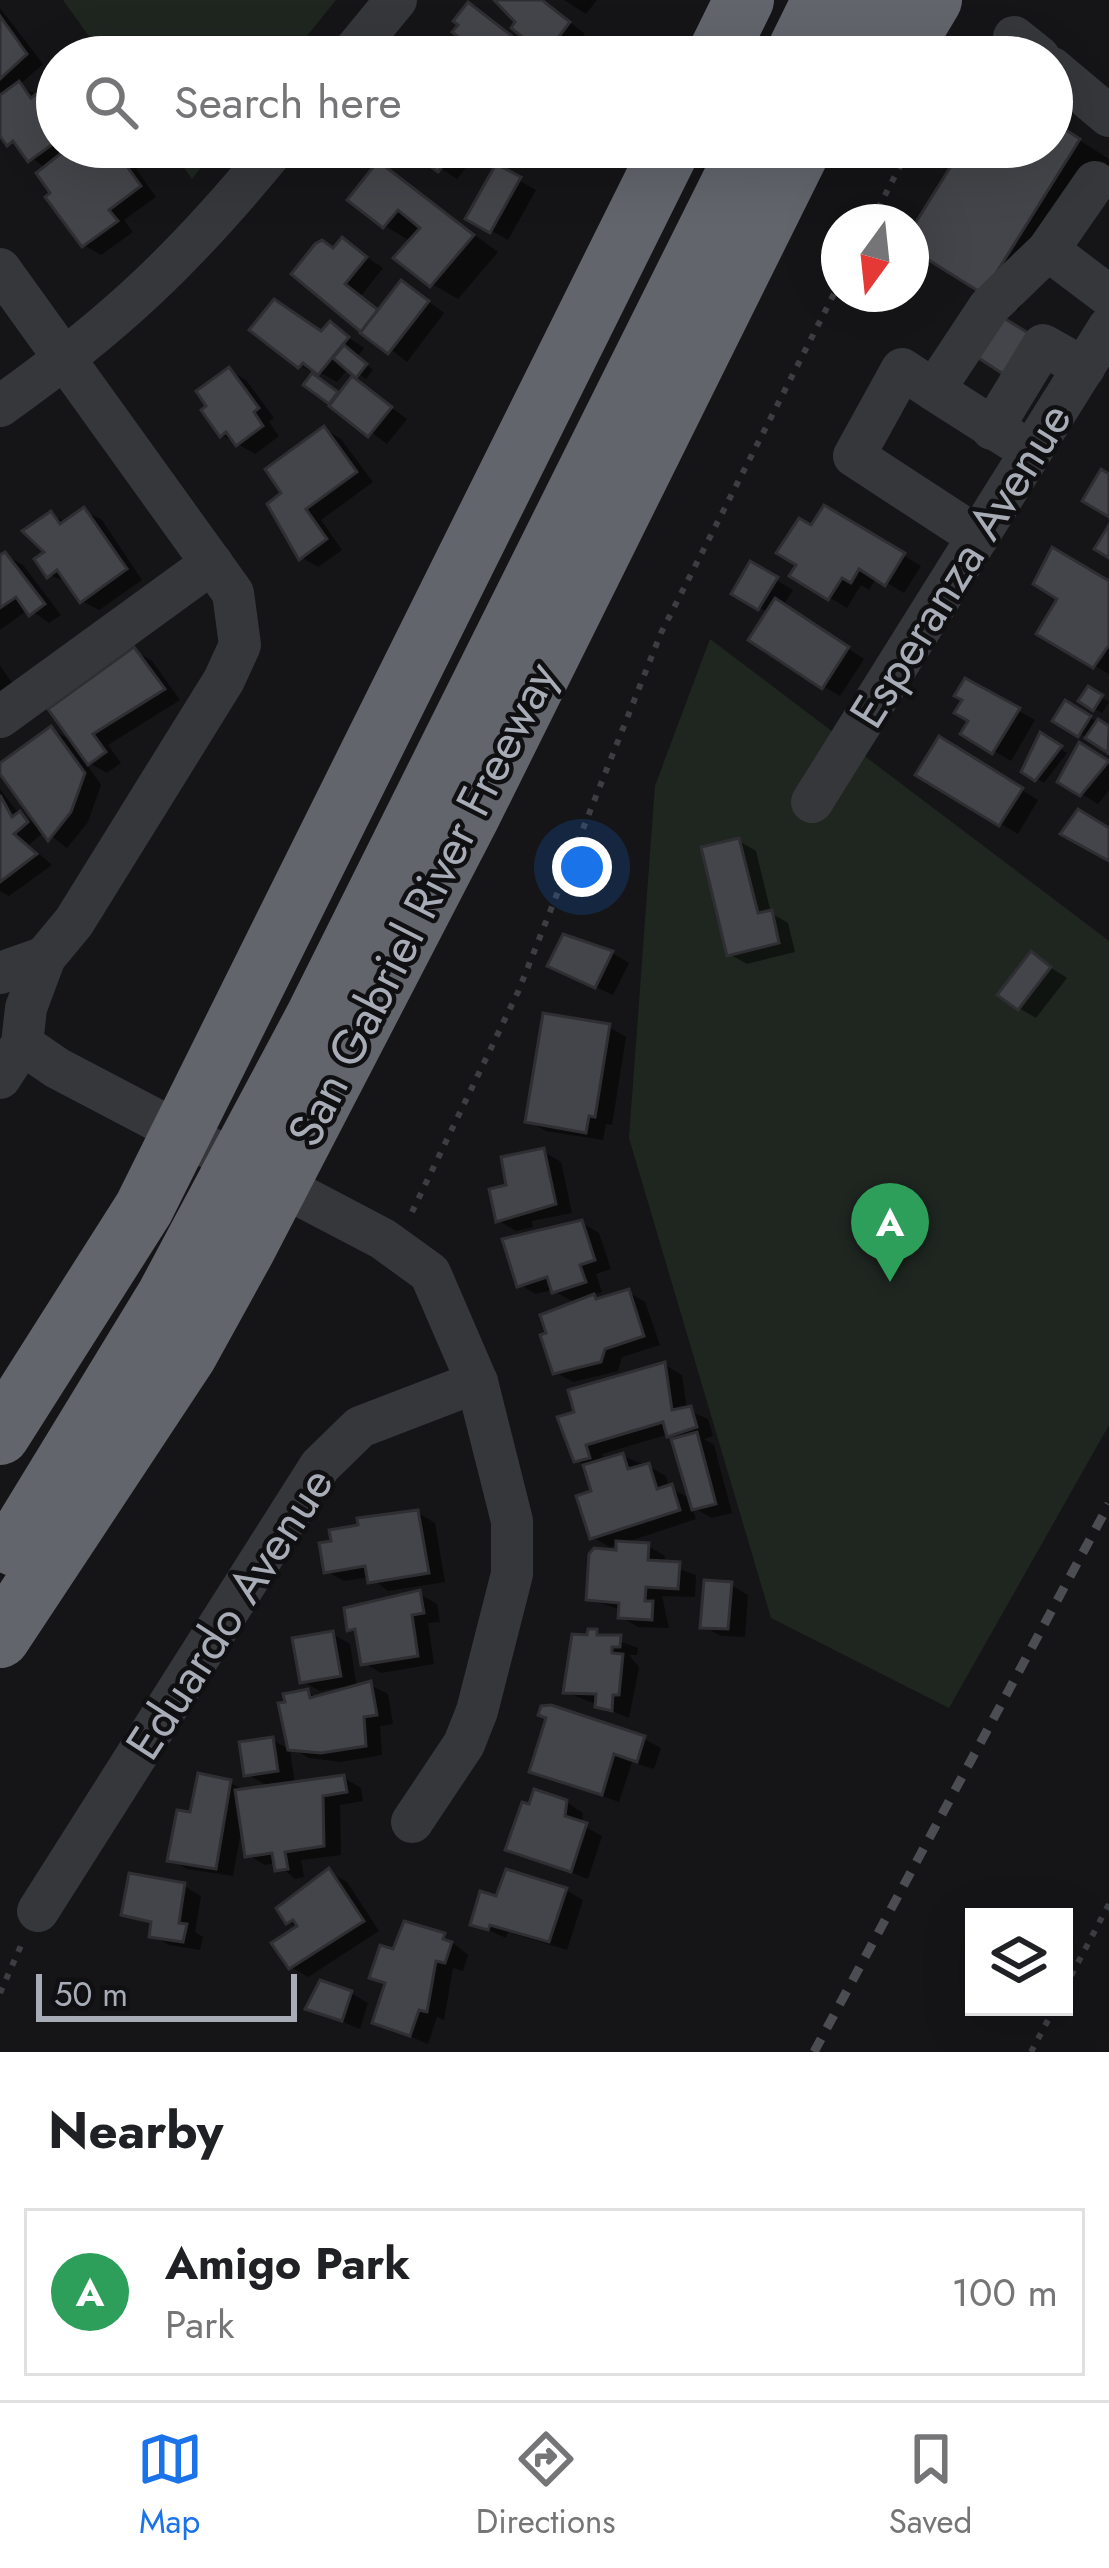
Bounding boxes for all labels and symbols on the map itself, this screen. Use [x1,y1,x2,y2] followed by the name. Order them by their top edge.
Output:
[821,204,929,312] north arrow
[833,389,1088,741] street label: Esperanza Avenue
[270,649,575,1158] street label: San Gabriel River Freeway
[552,837,612,897] your location
[851,1183,929,1282] pin: A
[109,1454,350,1773] street label: Eduardo Avenue
[36,1968,297,2021] scale bar

